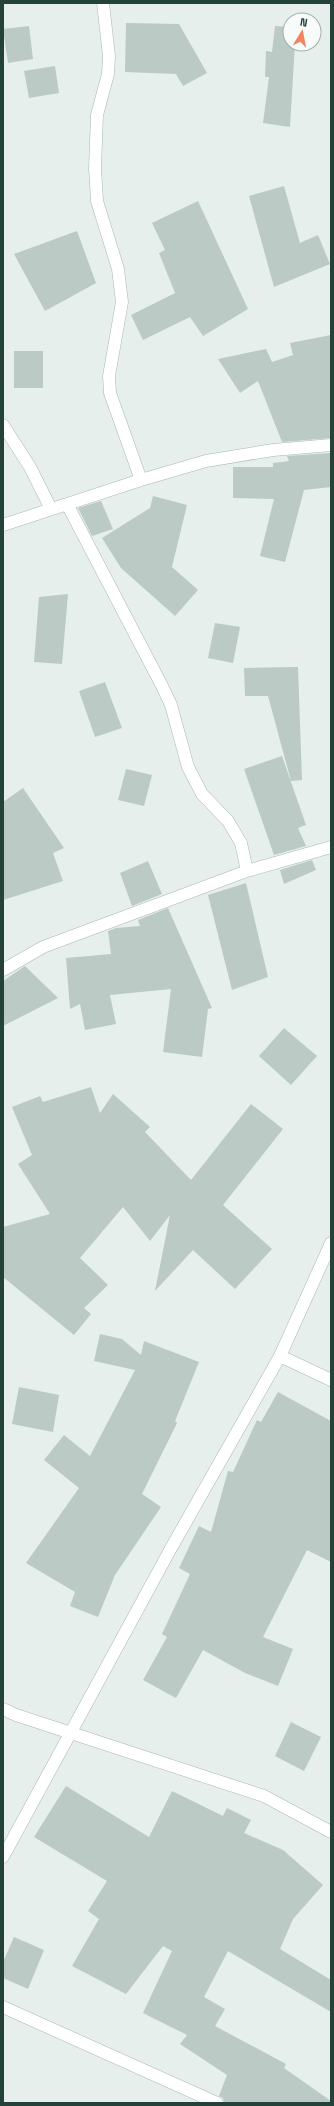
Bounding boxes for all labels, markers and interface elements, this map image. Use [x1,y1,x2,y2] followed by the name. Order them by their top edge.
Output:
[282,12,322,52] north arrow
[299,15,309,30] text: N

